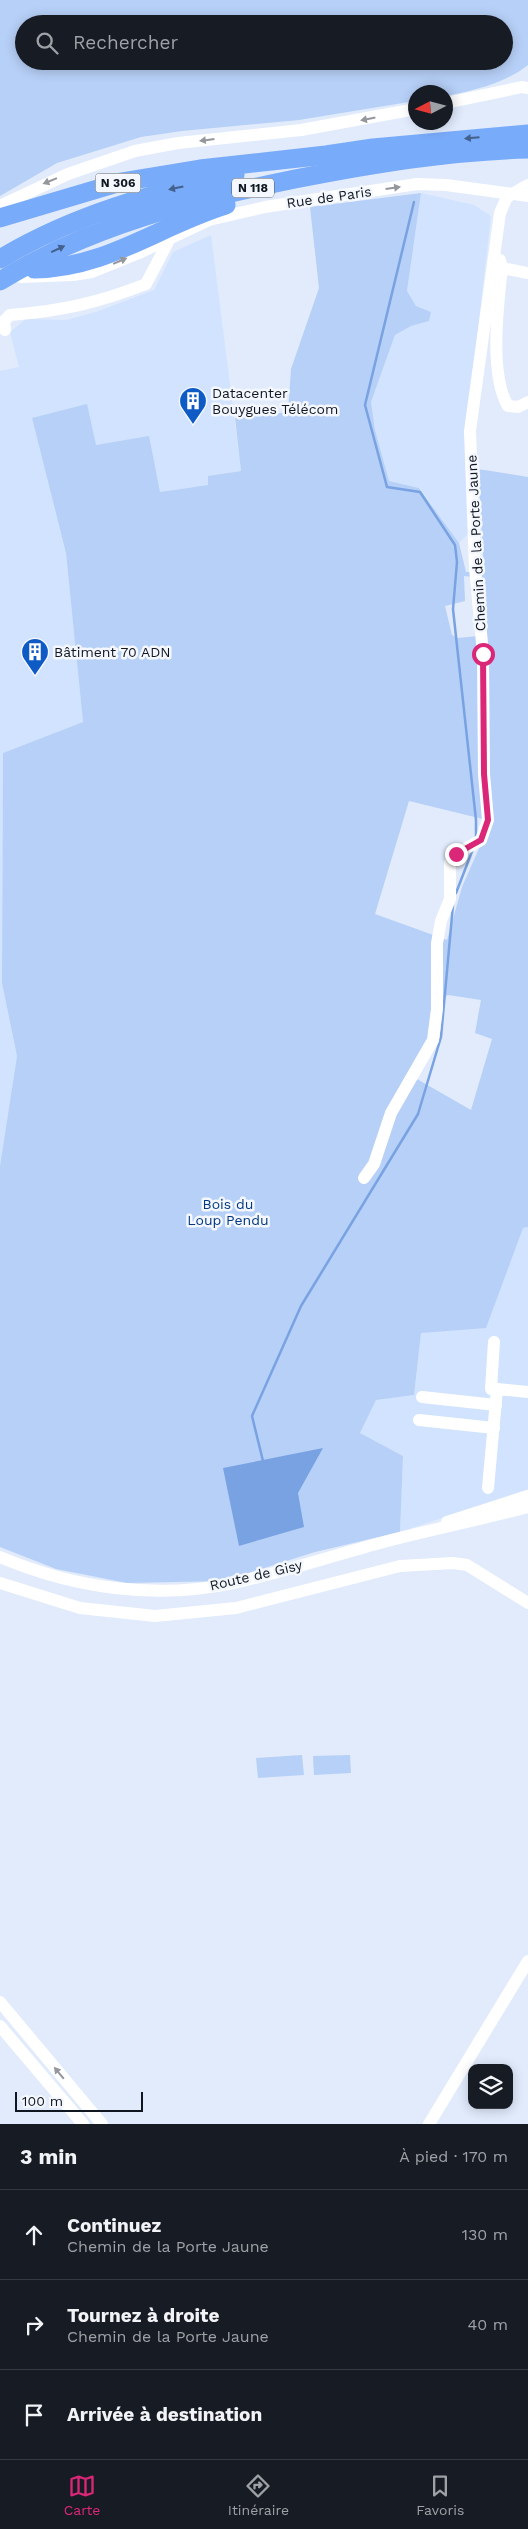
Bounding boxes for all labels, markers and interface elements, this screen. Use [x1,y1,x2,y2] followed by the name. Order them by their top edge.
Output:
[15,15,513,70] search box
[33,29,61,57] icon: search
[73,31,178,54] text: Rechercher
[408,85,453,130] north arrow
[359,115,375,123] one-way arrow
[464,135,480,143] one-way arrow
[198,136,214,144] one-way arrow
[96,174,140,192] road number: N 306
[43,178,58,186] one-way arrow
[232,178,274,198] road number: N 118
[286,183,372,211] street label: Rue de Paris
[385,183,401,191] one-way arrow
[168,184,183,192] one-way arrow
[51,244,65,252] one-way arrow
[113,257,127,265] one-way arrow
[212,385,338,417] place label: Datacenter Bouygues Télécom
[178,386,208,425] building icon: Datacenter Bouygues Télécom
[463,454,489,632] street label: Chemin de la Porte Jaune
[20,637,50,676] building icon: Bâtiment 70 ADN
[472,643,495,666] route start
[54,644,171,660] place label: Bâtiment 70 ADN
[445,843,468,866] route end
[187,1196,269,1228] park label: Bois du Loup Pendu
[208,1556,305,1593] street label: Route de Gisy
[468,2064,513,2109] map controls
[468,2064,513,2109] button: layers
[54,2067,65,2080] one-way arrow
[15,2089,142,2112] scale bar
[22,2093,63,2109] text: 100 m
[20,2144,77,2169] text: 3 min
[399,2147,508,2166] text: À pied · 170 m
[67,2214,161,2237] text: Continuez
[20,2221,48,2249] icon: ahead
[462,2225,508,2244] text: 130 m
[67,2237,269,2256] text: Chemin de la Porte Jaune
[67,2304,219,2327] text: Tournez à droite
[20,2311,48,2339] icon: right
[468,2315,508,2334] text: 40 m
[67,2327,269,2346] text: Chemin de la Porte Jaune
[20,2401,48,2429] icon: arrive
[67,2403,262,2426] text: Arrivée à destination
[64,2472,100,2518] tab: Carte
[228,2472,289,2518] tab: Itinéraire
[416,2472,464,2518] tab: Favoris

